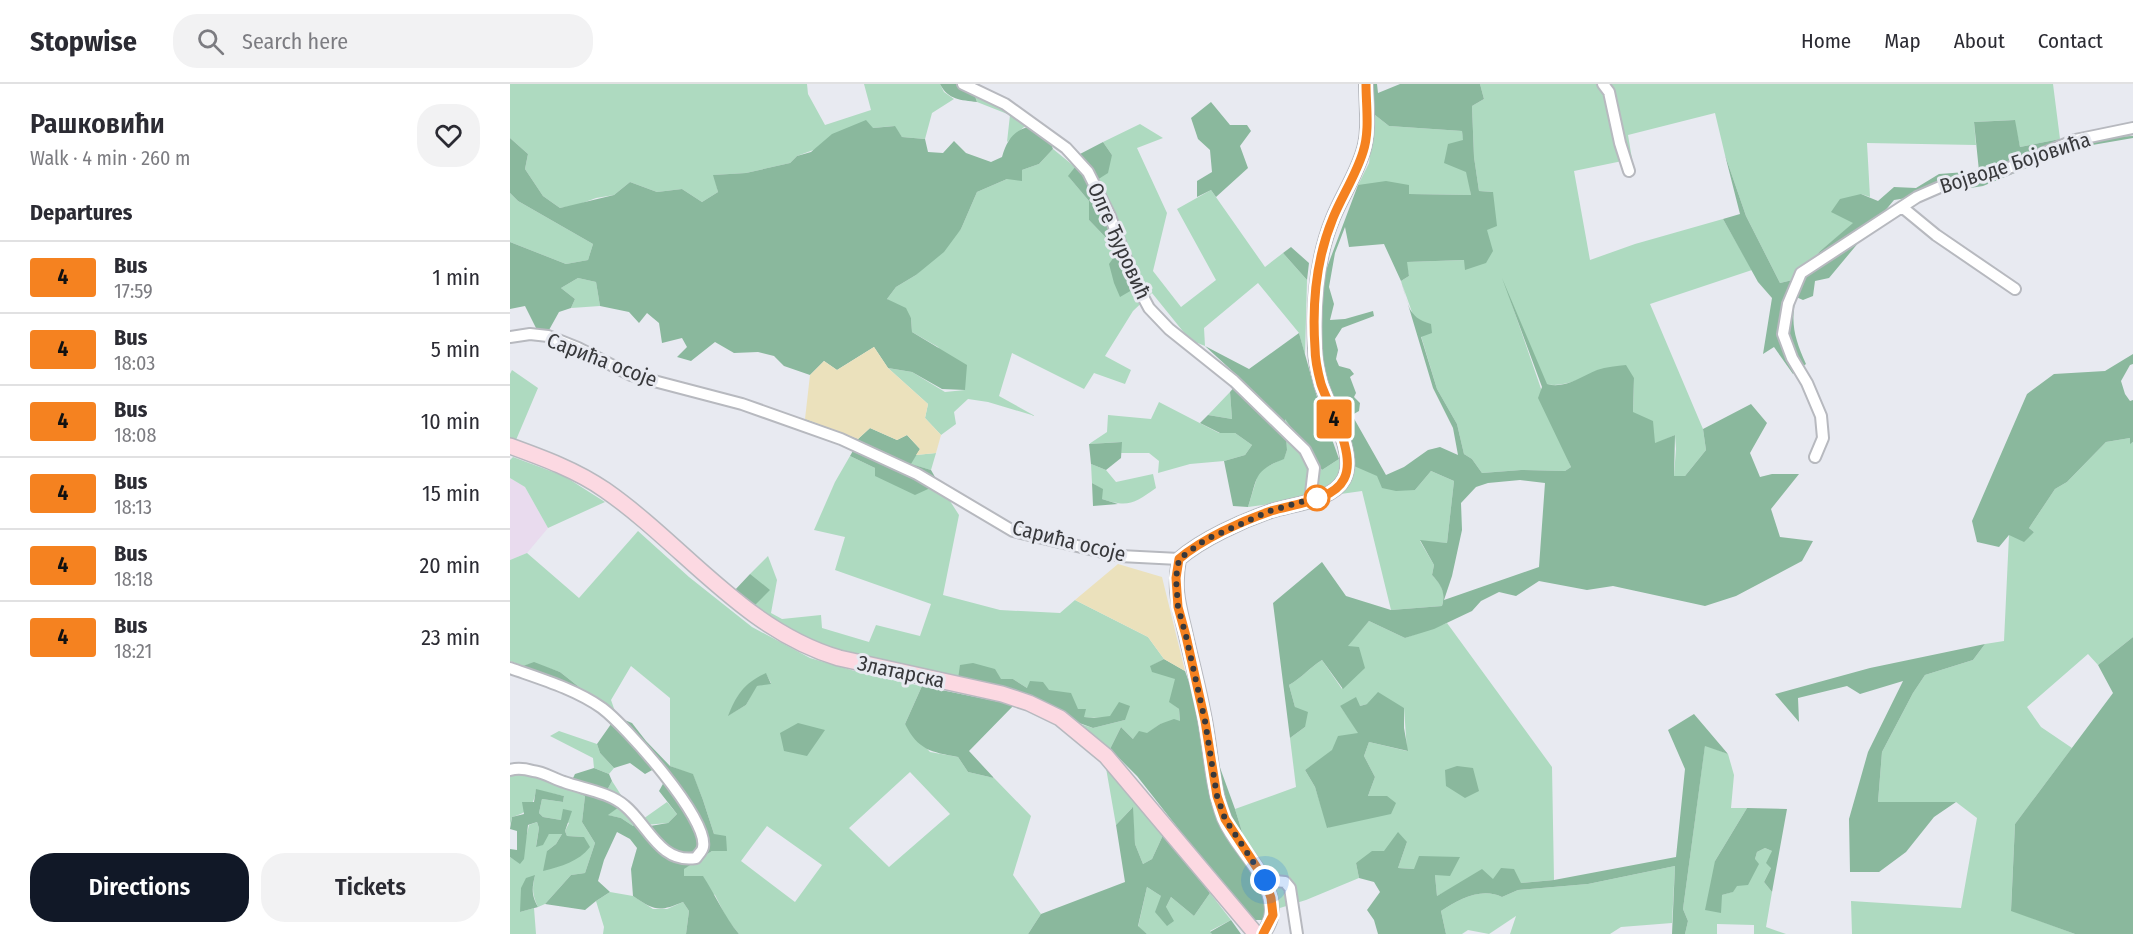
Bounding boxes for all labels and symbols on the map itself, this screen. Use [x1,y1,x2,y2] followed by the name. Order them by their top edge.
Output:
[1936,126,2094,200] street label: Војводе Бојовића
[1082,179,1156,303] street label: Олге Ђуровић
[543,327,661,393] street label: Сарића осоје
[1314,400,1354,438] line badge: 4
[1304,485,1330,511] unlabelled marker
[1010,514,1128,568] street label: Сарића осоје
[855,650,947,694] street label: Златарска
[1250,865,1280,895] your location

